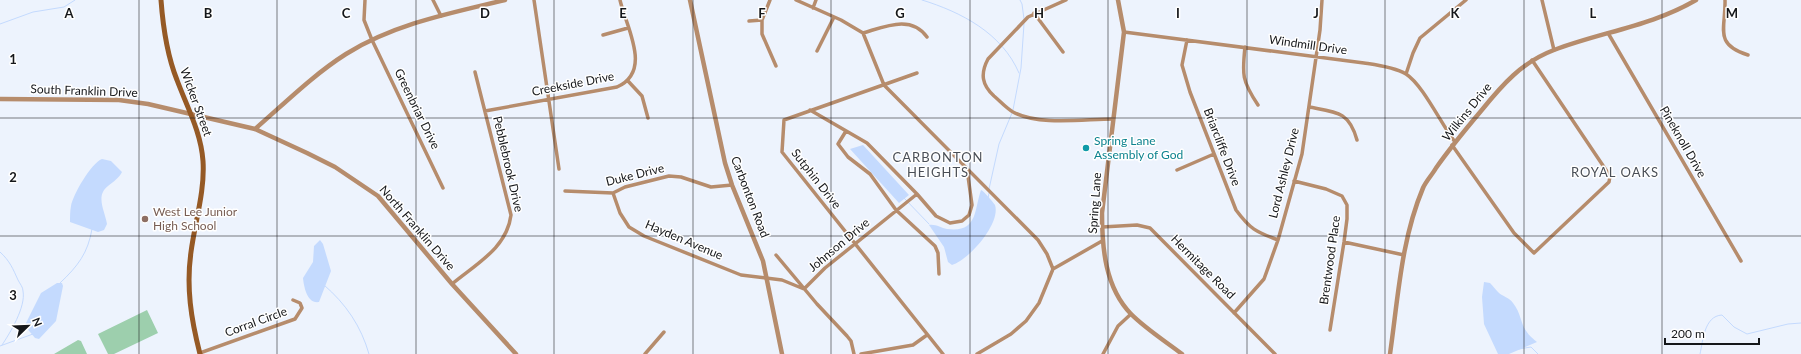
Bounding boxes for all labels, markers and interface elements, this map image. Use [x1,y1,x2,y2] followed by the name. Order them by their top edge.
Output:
[63,5,74,21] text: A
[204,5,213,21] text: B
[342,5,351,21] text: C
[480,5,490,21] text: D
[619,5,627,21] text: E
[758,5,766,21] text: F
[895,5,905,21] text: G
[1034,5,1044,21] text: H
[1176,5,1180,21] text: I
[1313,5,1319,21] text: J
[1451,5,1461,21] text: K
[1590,5,1597,21] text: L
[1726,5,1738,21] text: M
[1268,32,1348,57] street label: Windmill Drive
[9,51,17,67] text: 1
[177,65,216,139] street label: Wicker Street
[391,66,443,152] street label: Greenbriar Drive
[530,68,615,99] street label: Creekside Drive
[1439,80,1495,144] street label: Wilkins Drive
[30,81,138,100] street label: South Franklin Drive
[1657,103,1710,180] street label: Pineknoll Drive
[1201,106,1244,188] street label: Briarcliffe Drive
[490,114,527,213] street label: Pebblebrook Drive
[1265,126,1302,220] street label: Lord Ashley Drive
[1094,133,1183,162] place label: Spring Lane Assembly of God
[1081,143,1091,153] marker: Spring Lane Assembly of God
[788,146,844,212] street label: Sutphin Drive
[893,149,983,180] district label: CARBONTON HEIGHTS
[728,154,773,240] street label: Carbonton Road
[604,160,666,189] street label: Duke Drive
[1571,164,1659,180] district label: ROYAL OAKS
[9,169,17,185] text: 2
[1085,172,1104,234] street label: Spring Lane
[376,182,458,273] street label: North Franklin Drive
[153,204,238,233] place label: West Lee Junior High School
[140,214,150,224] marker: West Lee Junior High School
[1316,214,1343,305] street label: Brentwood Place
[805,215,872,275] street label: Johnson Drive
[643,216,725,263] street label: Hayden Avenue
[1168,231,1239,302] street label: Hermitage Road
[9,287,17,303] text: 3
[223,303,289,340] street label: Corral Circle
[8,306,48,346] north arrow
[30,315,45,328] text: N
[1665,320,1759,346] scale bar
[1671,326,1705,341] text: 200 m

